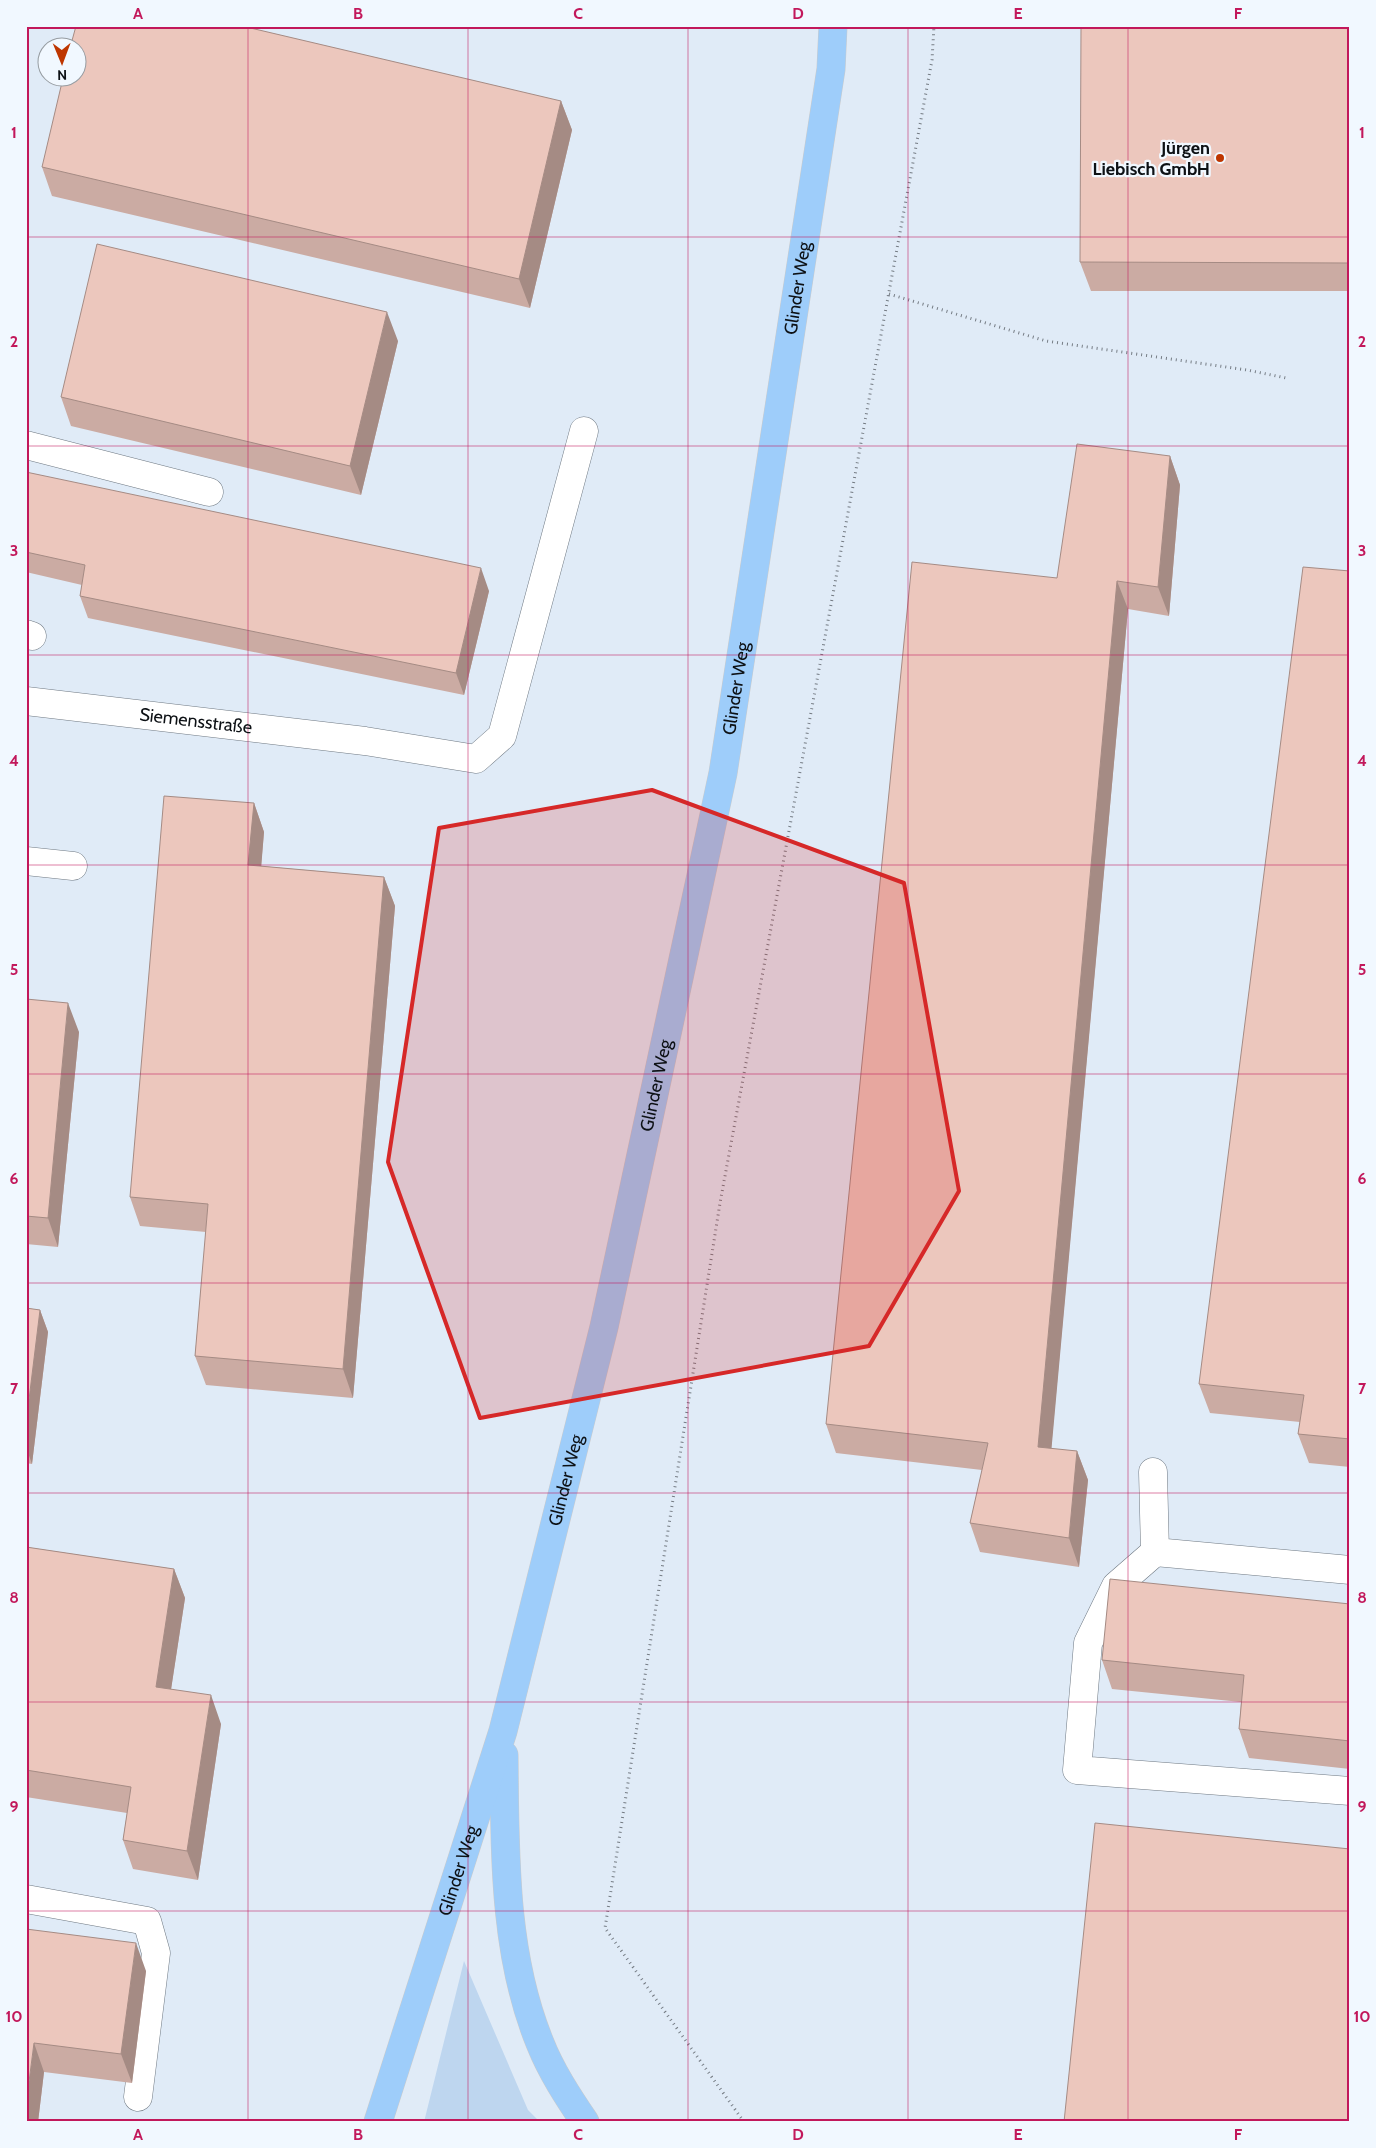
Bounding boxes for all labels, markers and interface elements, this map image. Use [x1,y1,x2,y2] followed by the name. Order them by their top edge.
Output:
[133,4,143,23] text: A
[353,4,363,23] text: B
[573,4,583,23] text: C
[792,4,804,23] text: D
[1013,4,1023,23] text: E
[1234,4,1243,23] text: F
[38,38,88,88] north arrow
[57,66,67,84] text: N
[11,123,17,142] text: 1
[1359,123,1365,142] text: 1
[1092,137,1210,180] place label: Jürgen Liebisch GmbH
[1214,152,1226,164] marker: Jürgen Liebisch GmbH
[779,239,815,336] street label: Glinder Weg
[10,332,18,351] text: 2
[1358,332,1366,351] text: 2
[10,541,18,560] text: 3
[1358,541,1366,560] text: 3
[718,640,754,736] street label: Glinder Weg
[138,703,253,739] street label: Siemensstraße
[9,751,19,770] text: 4
[1357,751,1367,770] text: 4
[10,960,18,979] text: 5
[1358,960,1366,979] text: 5
[635,1036,677,1134] street label: Glinder Weg
[10,1169,19,1188] text: 6
[1358,1169,1367,1188] text: 6
[10,1379,19,1398] text: 7
[1358,1379,1367,1398] text: 7
[544,1431,588,1528] street label: Glinder Weg
[9,1588,19,1607] text: 8
[1357,1588,1367,1607] text: 8
[10,1797,19,1816] text: 9
[1358,1797,1367,1816] text: 9
[434,1822,483,1918] street label: Glinder Weg
[5,2007,23,2026] text: 10
[1353,2007,1371,2026] text: 10
[133,2125,143,2144] text: A
[353,2125,363,2144] text: B
[573,2125,583,2144] text: C
[792,2125,804,2144] text: D
[1013,2125,1023,2144] text: E
[1234,2125,1243,2144] text: F

